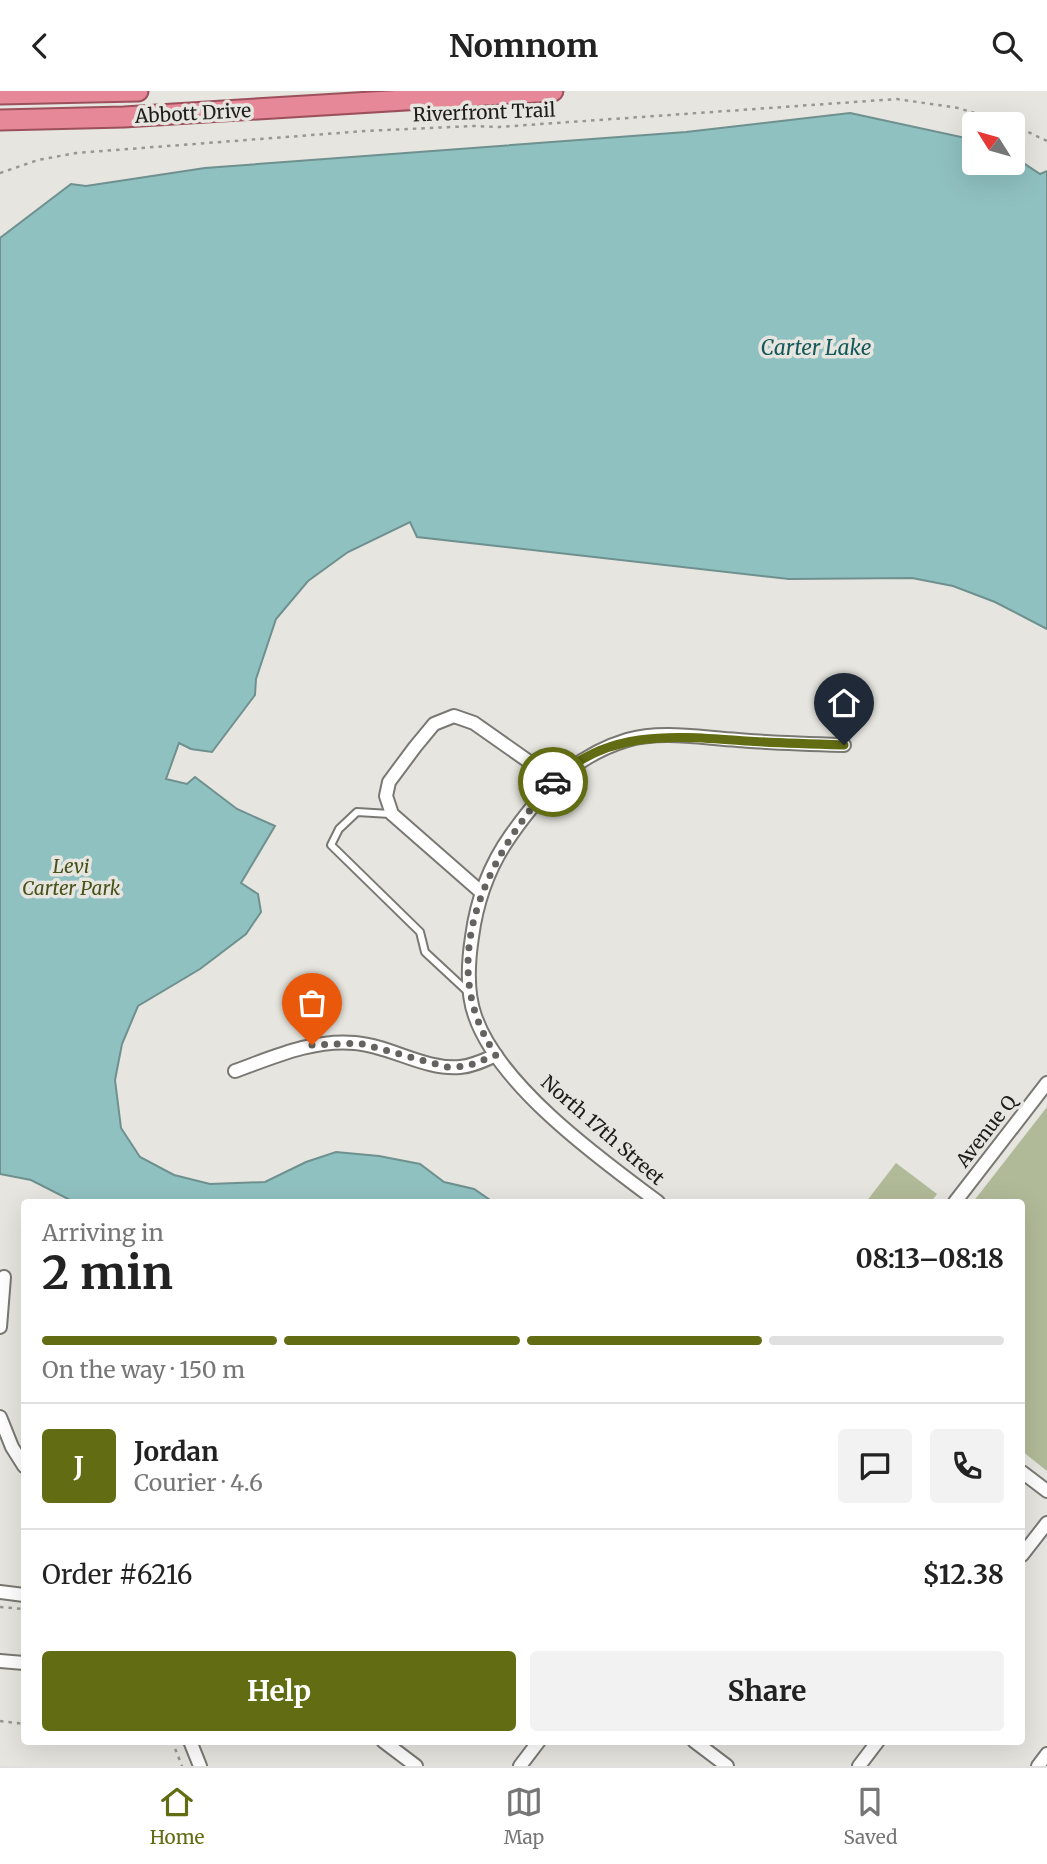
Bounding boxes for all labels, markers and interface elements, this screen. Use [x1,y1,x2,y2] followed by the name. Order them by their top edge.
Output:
[449,26,598,66] text: Nomnom
[21,27,59,65] icon: back
[988,27,1026,65] icon: search
[133,98,252,128] street label: Abbott Drive
[412,98,556,126] street label: Riverfront Trail
[962,112,1026,175] north arrow
[962,112,1025,175] map controls
[760,334,872,361] water label: Carter Lake
[814,673,874,745] pin
[825,684,863,722] icon: home
[518,747,588,817] courier
[534,763,572,801] icon: car
[22,854,121,900] park label: Levi Carter Park
[282,973,342,1045] pin
[293,984,331,1022] icon: bag
[537,1070,670,1190] street label: North 17th Street
[950,1089,1022,1173] street label: Avenue Q
[42,1218,164,1247] text: Arriving in
[856,1242,1004,1275] text: 08:13–08:18
[42,1244,173,1302] text: 2 min
[42,1355,245,1384] text: On the way · 150 m
[838,1429,912,1503] button: chat
[930,1429,1004,1503] button: phone
[134,1435,219,1468] text: Jordan
[74,1450,84,1483] text: J
[134,1468,263,1497] text: Courier · 4.6
[42,1558,192,1591] text: Order #6216
[922,1558,1004,1591] text: $12.38
[42,1651,516,1731] button: Help
[530,1651,1004,1731] button: Share
[150,1783,204,1849] tab: Home
[504,1783,544,1849] tab: Map
[843,1783,897,1849] tab: Saved

